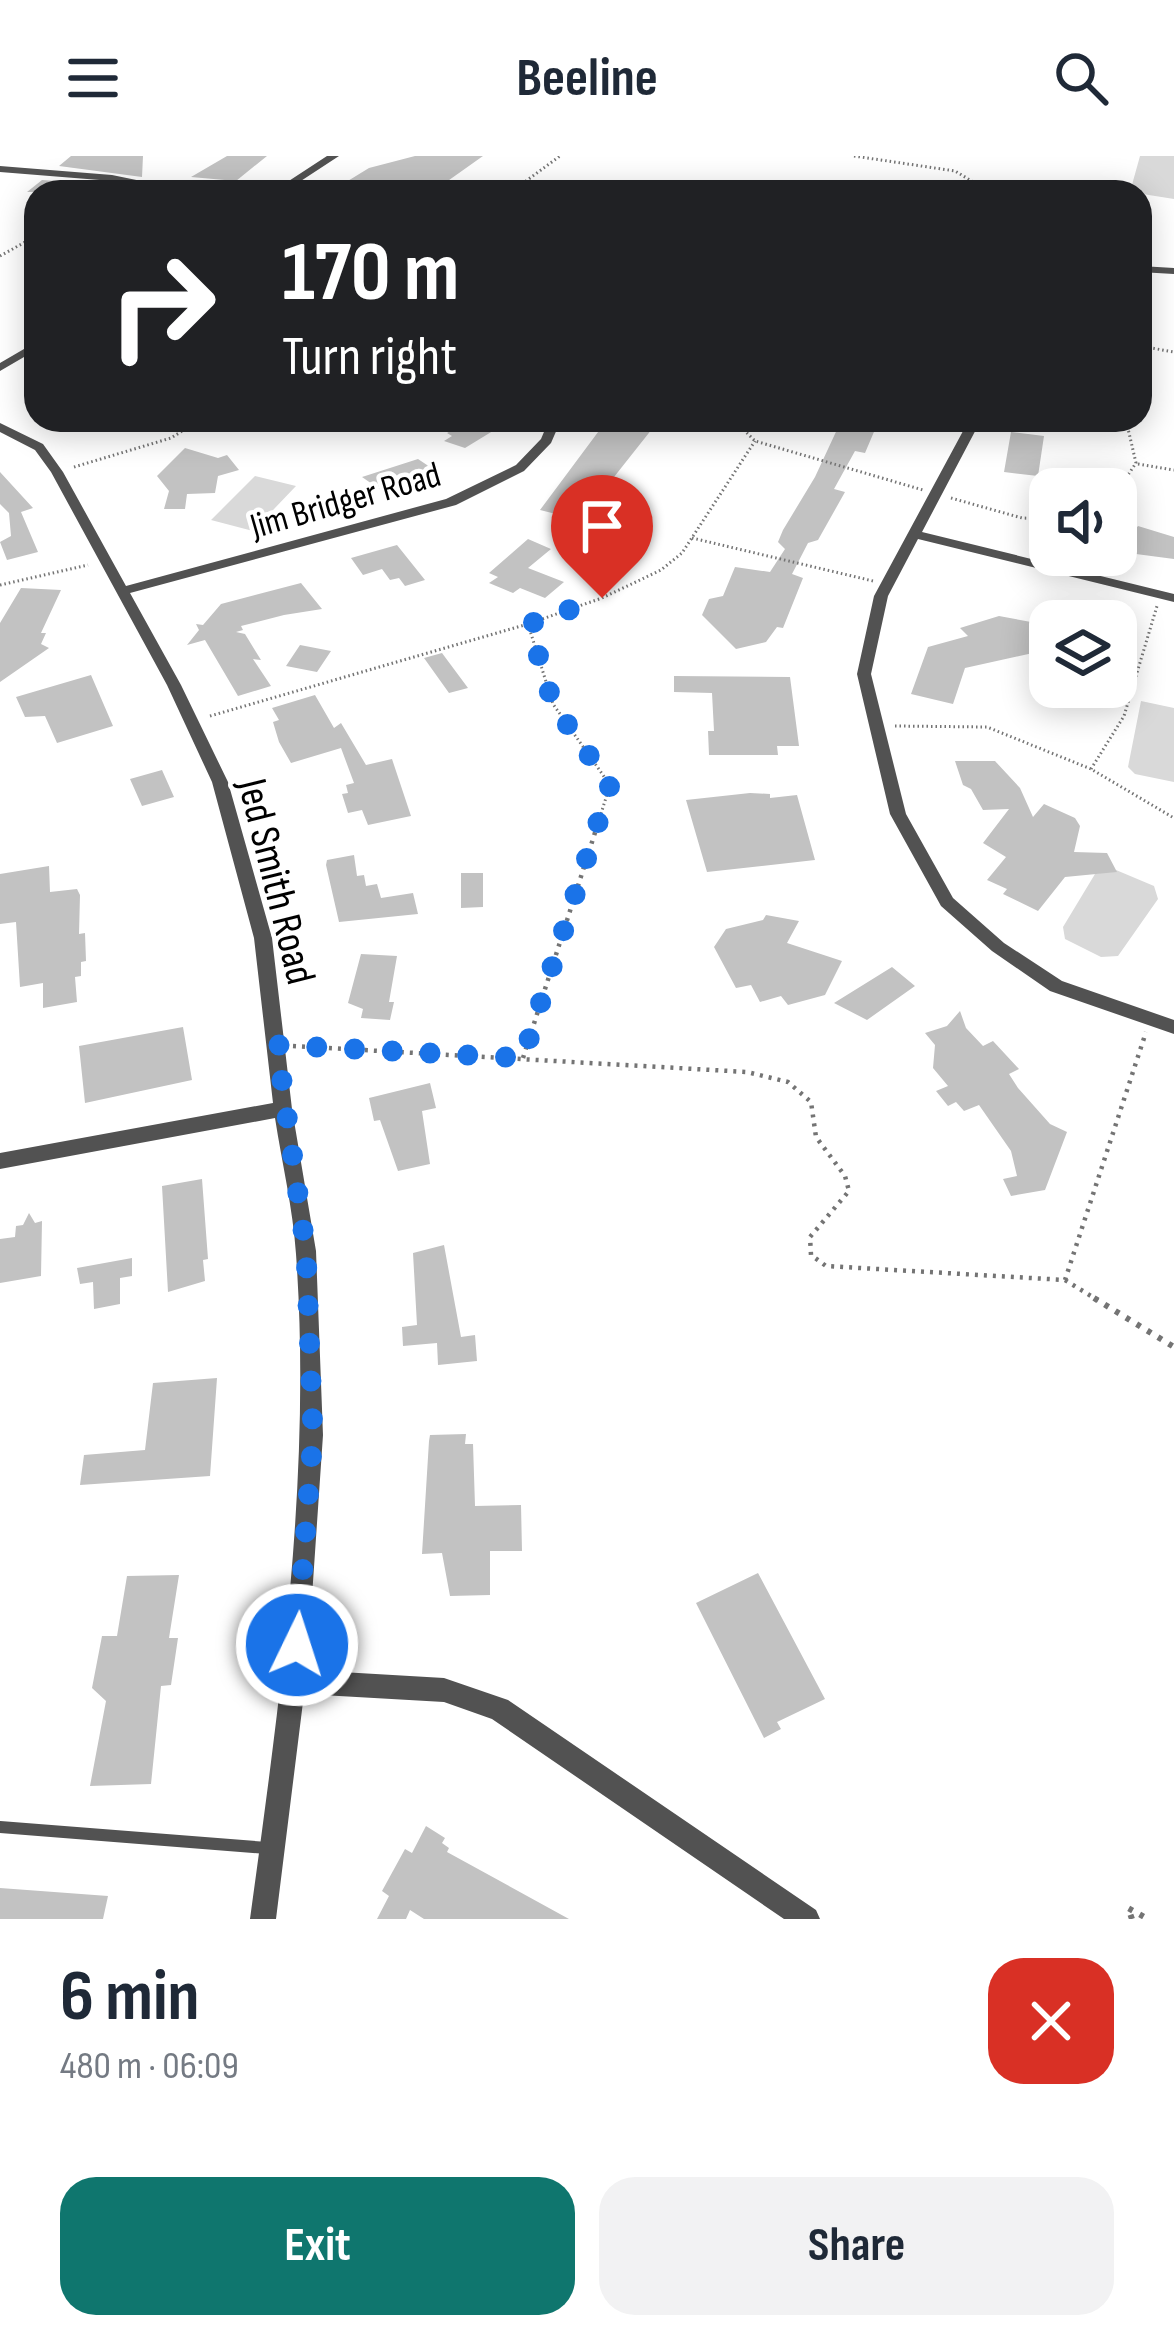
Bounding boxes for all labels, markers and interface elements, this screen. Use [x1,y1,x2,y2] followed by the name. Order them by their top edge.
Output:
[60,45,126,111] icon: menu
[1048,45,1114,111] icon: search
[516,46,658,111] text: Beeline
[282,223,459,324] text: 170 m
[84,228,240,384] icon: right
[282,325,457,390] text: Turn right
[245,454,446,549] street label: Jim Bridger Road
[1029,468,1137,708] map controls
[1029,468,1137,576] button: sound
[551,475,653,598] pin
[569,493,635,559] icon: arrive
[1029,600,1137,708] button: layers
[225,773,326,990] street label: Jed Smith Road
[234,1582,360,1708] position arrow
[60,1954,200,2041] text: 6 min
[988,1958,1114,2084] button: close
[60,2043,239,2090] text: 480 m · 06:09
[60,2177,575,2315] button: Exit
[599,2177,1114,2315] button: Share

